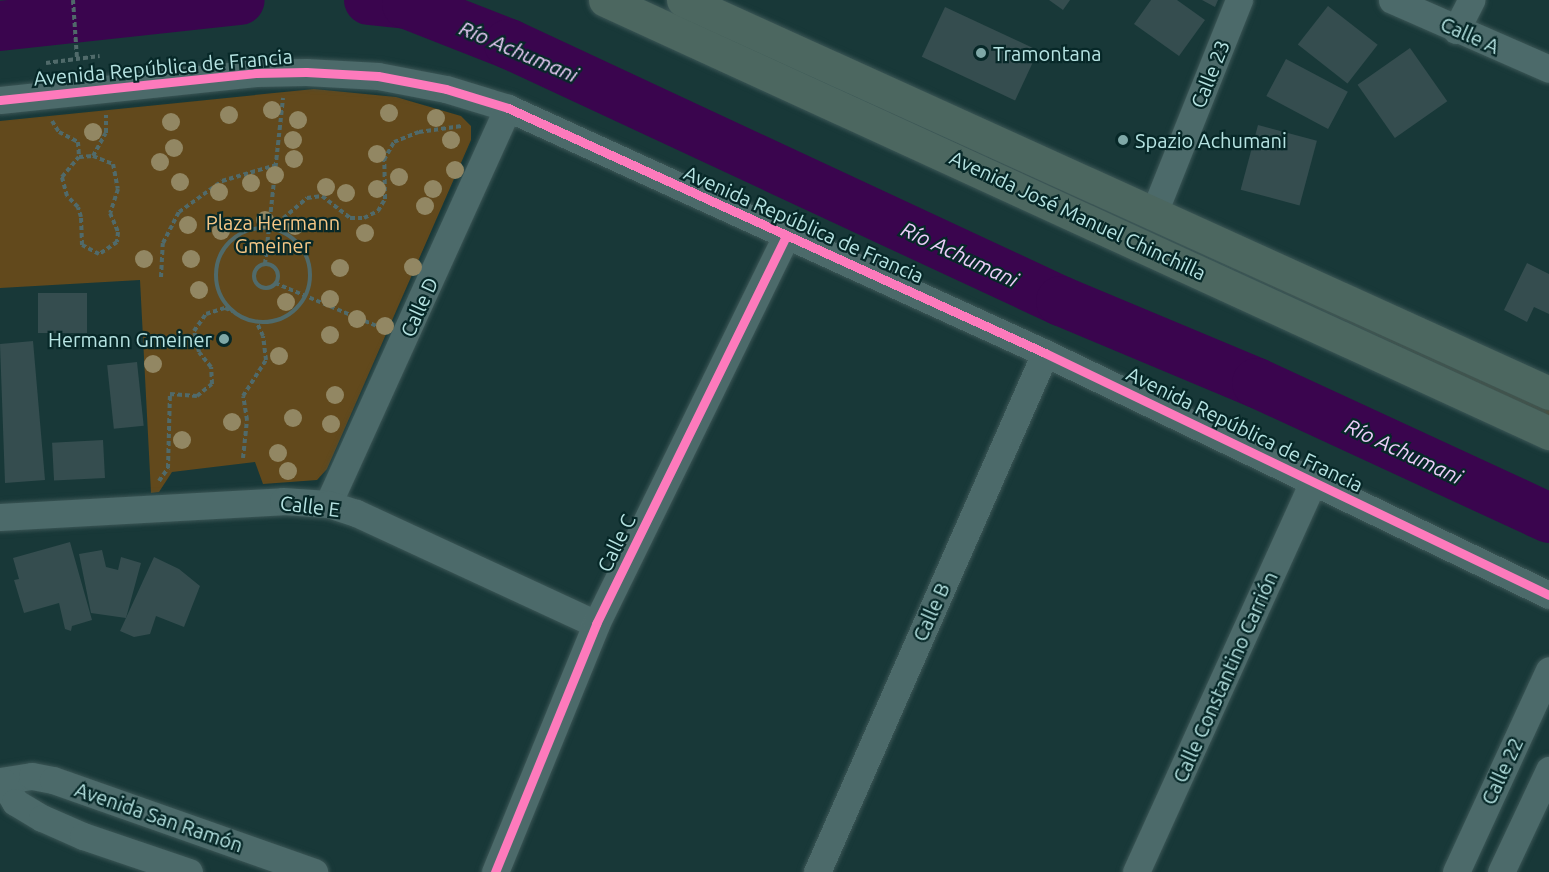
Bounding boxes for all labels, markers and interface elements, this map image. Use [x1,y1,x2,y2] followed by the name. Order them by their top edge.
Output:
[1437,11,1503,59] street label: Calle A
[456,15,582,87] water label: Río Achumani
[1186,36,1234,112] street label: Calle 23
[993,41,1101,65] place label: Tramontana
[32,44,294,90] street label: Avenida República de Francia
[974,46,988,60] marker: Tramontana
[1135,128,1287,152] place label: Spazio Achumani
[1116,133,1130,147] marker: Spazio Achumani
[946,145,1210,285] street label: Avenida José Manuel Chinchilla
[680,160,928,288] street label: Avenida República de Francia
[206,211,340,258] park label: Plaza Hermann Gmeiner
[897,216,1023,292] water label: Río Achumani
[395,273,443,341] street label: Calle D
[48,327,212,351] place label: Hermann Gmeiner
[217,332,231,346] marker: Hermann Gmeiner
[1123,361,1367,497] street label: Avenida República de Francia
[1341,413,1467,489] water label: Río Achumani
[279,490,341,522] street label: Calle E
[592,510,640,576] street label: Calle C
[1168,568,1282,786] street label: Calle Constantino Carrión
[908,579,954,645] street label: Calle B
[1476,734,1528,808] street label: Calle 22
[72,777,246,857] street label: Avenida San Ramón

